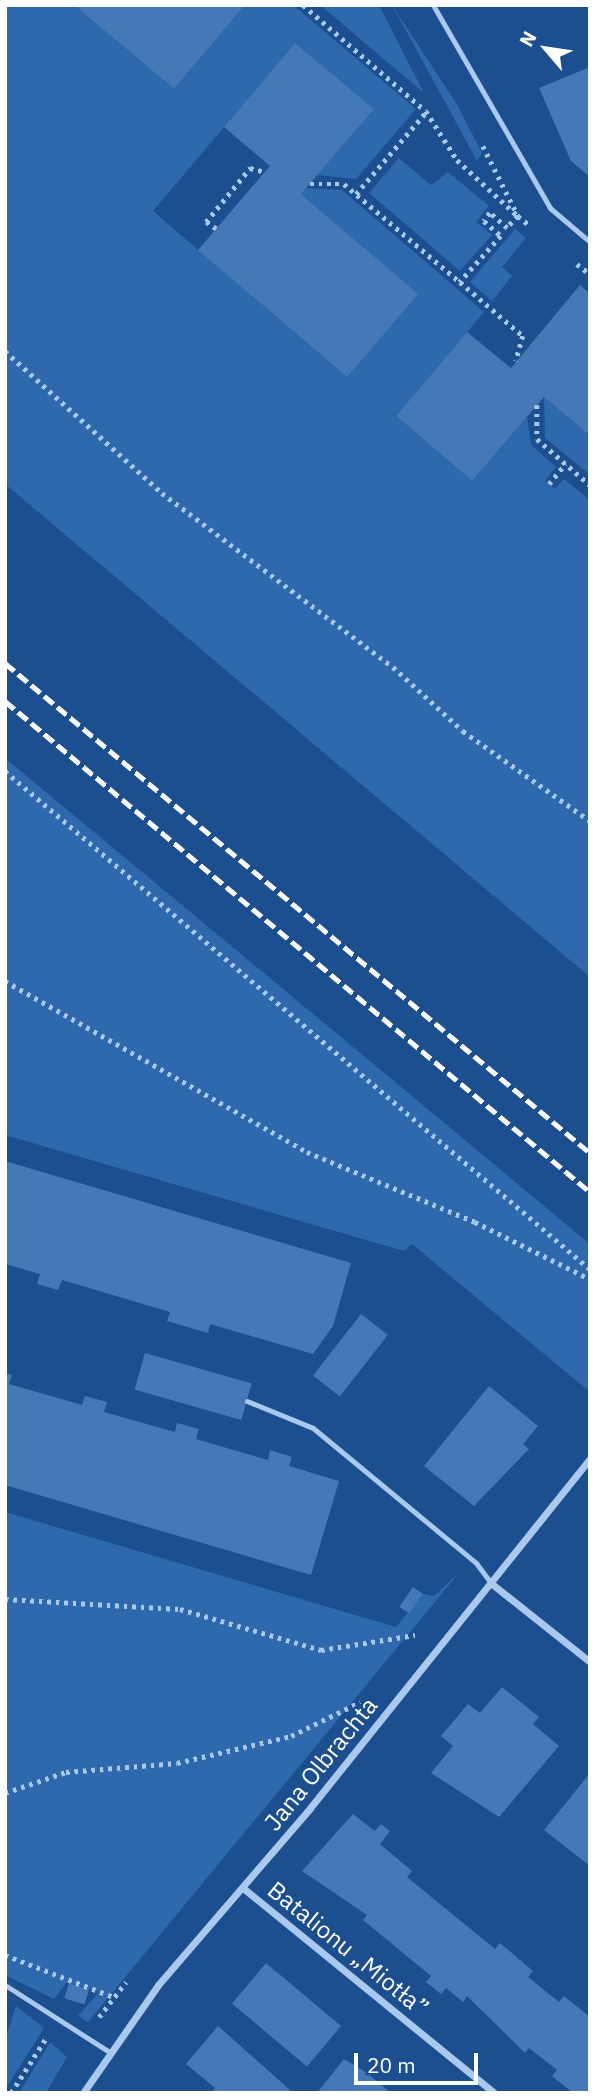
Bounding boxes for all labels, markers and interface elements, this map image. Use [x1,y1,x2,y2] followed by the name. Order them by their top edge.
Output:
[511,14,581,84] north arrow
[514,27,541,51] text: N
[258,1692,384,1836] street label: Jana Olbrachta
[262,1875,434,2023] street label: Batalionu „Miotła”
[357,2038,481,2082] scale bar
[367,2051,416,2079] text: 20 m

